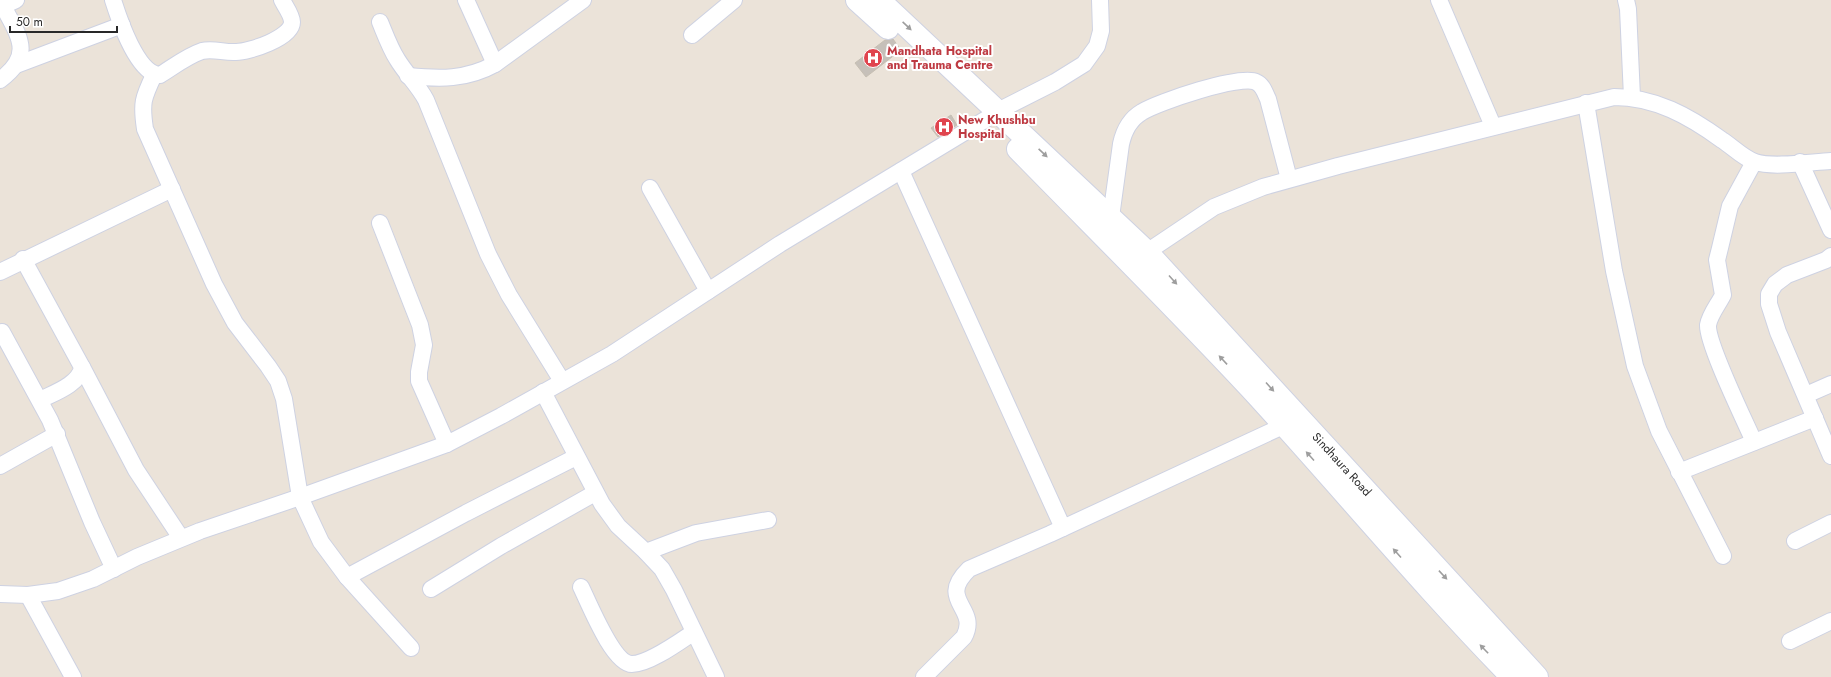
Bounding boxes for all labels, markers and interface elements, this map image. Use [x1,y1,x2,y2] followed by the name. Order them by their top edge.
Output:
[10,8,117,34] scale bar
[16,13,43,31] text: 50 m
[902,22,913,31] one-way arrow
[887,42,993,74] place label: Mandhata Hospital and Trauma Centre
[862,47,884,69] hospital icon: Mandhata Hospital and Trauma Centre
[958,111,1036,143] place label: New Khushbu Hospital
[933,116,955,138] hospital icon: New Khushbu Hospital
[1038,149,1048,158] one-way arrow
[1168,275,1178,285] one-way arrow
[1218,355,1228,365] one-way arrow
[1265,382,1275,392] one-way arrow
[1308,428,1376,500] street label: Sindhaura Road
[1306,451,1315,461] one-way arrow
[1392,548,1401,559] one-way arrow
[1438,571,1447,580] one-way arrow
[1479,644,1489,654] one-way arrow

